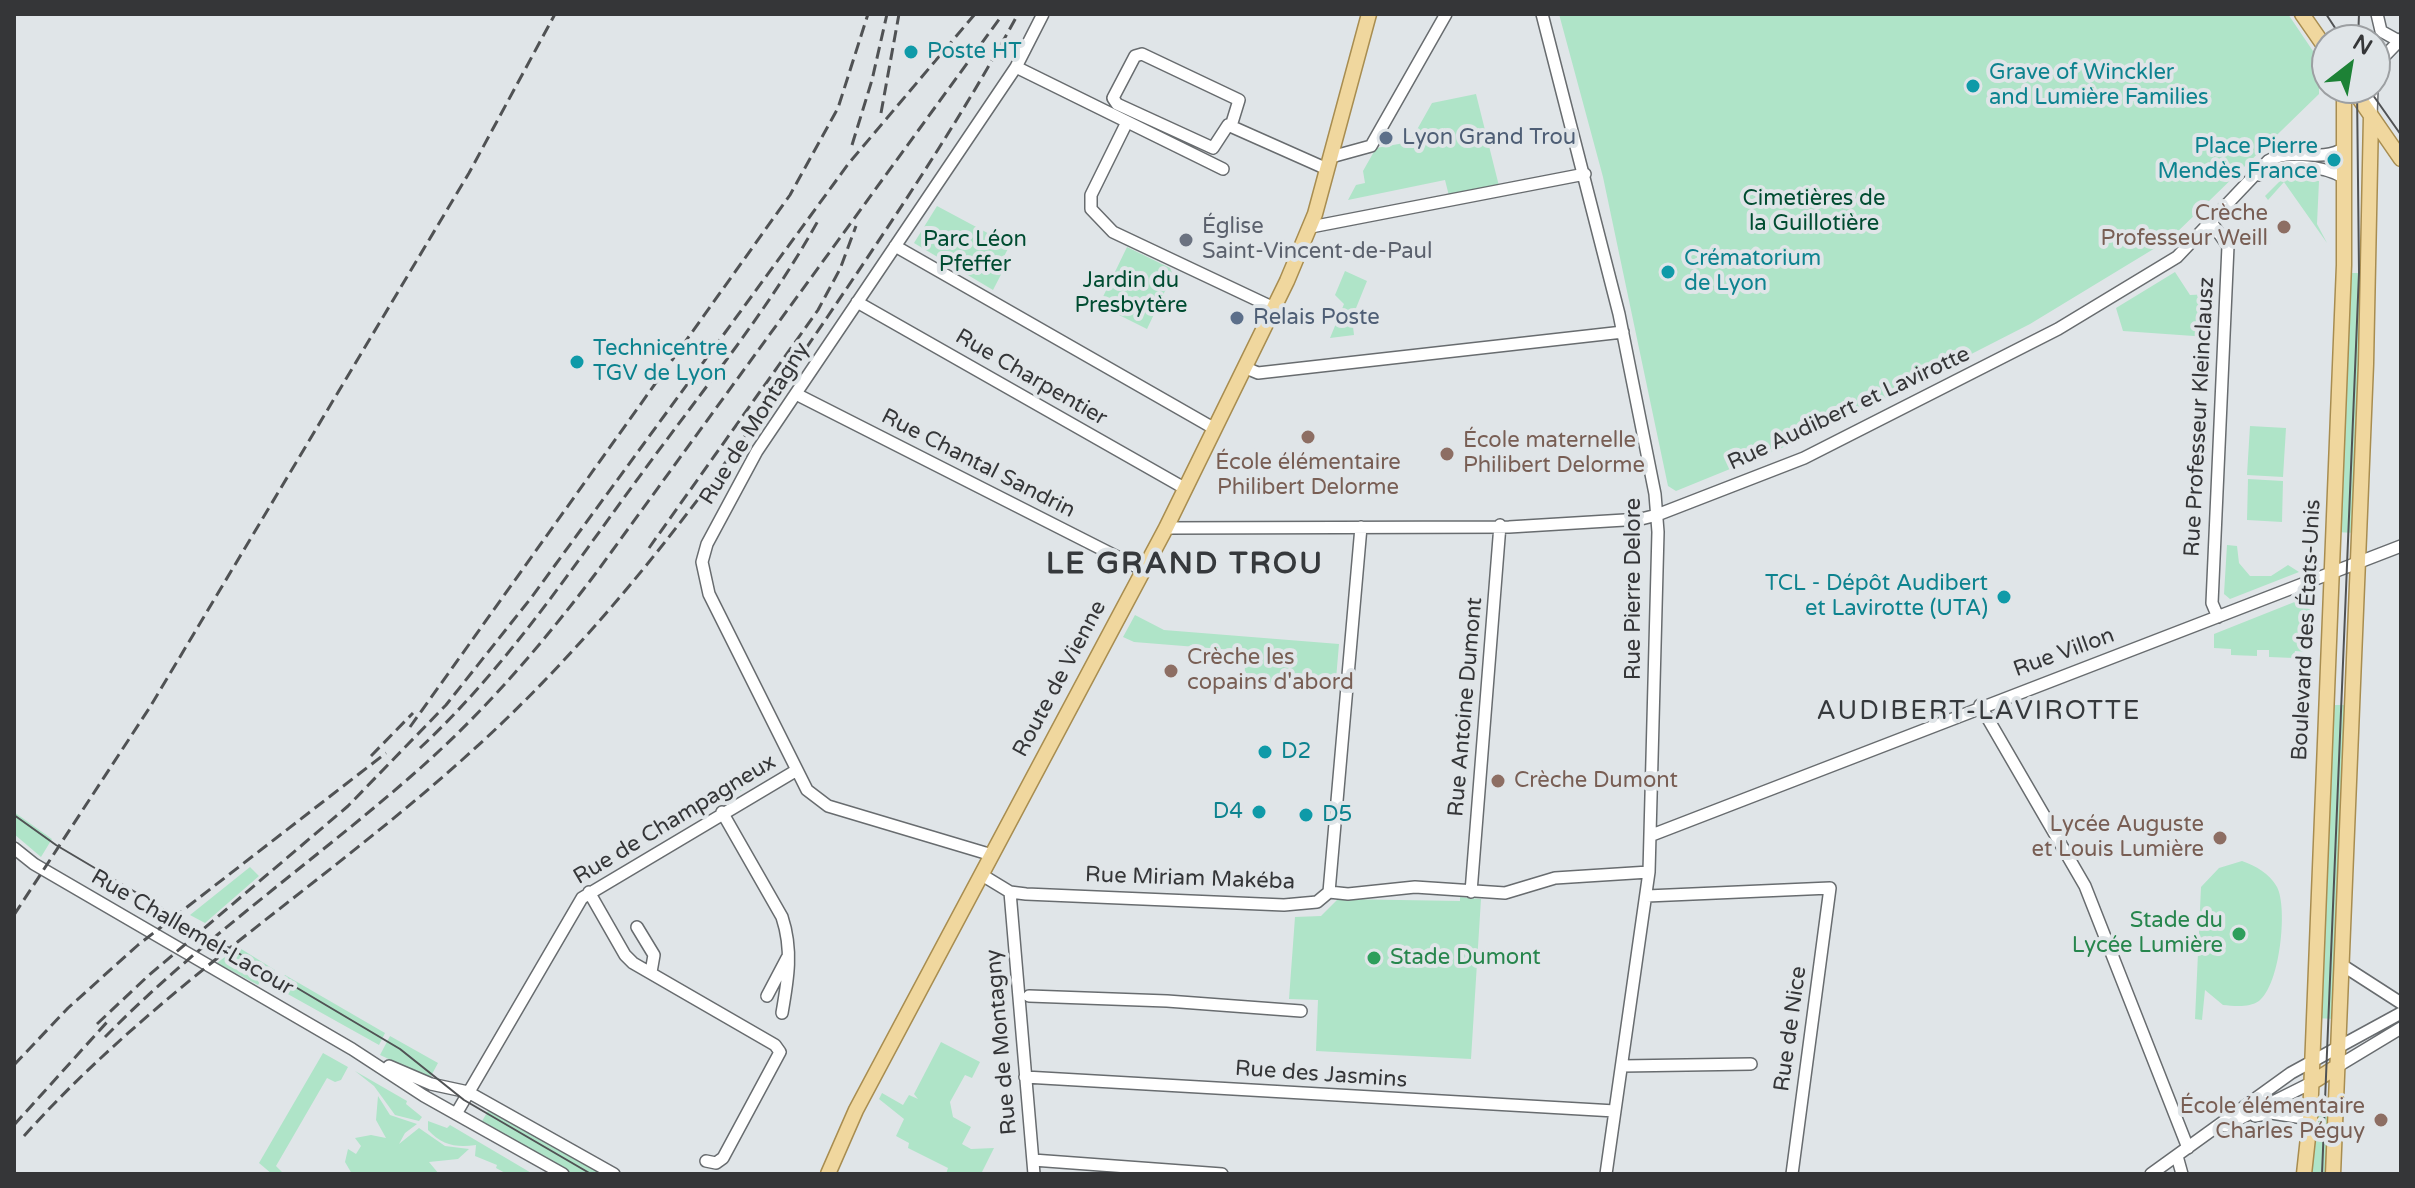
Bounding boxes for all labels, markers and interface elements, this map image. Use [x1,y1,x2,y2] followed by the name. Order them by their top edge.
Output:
[2311,24,2391,104] north arrow
[2348,29,2377,61] text: N
[927,39,1022,65] place label: Poste HT
[902,43,920,61] marker: Poste HT
[1989,60,2209,112] place label: Grave of Winckler and Lumière Families
[1964,77,1982,95] marker: Grave of Winckler and Lumière Families
[1402,125,1576,151] place label: Lyon Grand Trou
[1377,129,1395,147] marker: Lyon Grand Trou
[2158,134,2318,186] place label: Place Pierre Mendès France
[2325,151,2343,169] marker: Place Pierre Mendès France
[1743,186,1885,238] park label: Cimetières de la Guillotière
[2101,201,2268,252] place label: Crèche Professeur Weill
[1202,214,1432,266] place label: Église Saint-Vincent-de-Paul
[2275,218,2293,236] marker: Crèche Professeur Weill
[923,227,1027,278] park label: Parc Léon Pfeffer
[1177,231,1195,249] marker: Église Saint-Vincent-de-Paul
[1684,246,1821,298] place label: Crématorium de Lyon
[1659,263,1677,281] marker: Crématorium de Lyon
[1075,268,1187,320] park label: Jardin du Presbytère
[2179,276,2221,558] street label: Rue Professeur Kleinclausz
[1253,305,1380,331] place label: Relais Poste
[1228,309,1246,327] marker: Relais Poste
[950,324,1112,432] street label: Rue Charpentier
[593,336,728,388] place label: Technicentre TGV de Lyon
[694,338,816,510] street label: Rue de Montagny
[1724,341,1974,477] street label: Rue Audibert et Lavirotte
[568,353,586,371] marker: Technicentre TGV de Lyon
[877,404,1079,524] street label: Rue Chantal Sandrin
[1299,428,1317,446] marker: École élémentaire Philibert Delorme
[1463,428,1645,480] place label: École maternelle Philibert Delorme
[1438,445,1456,463] marker: École maternelle Philibert Delorme
[1215,450,1401,502] place label: École élémentaire Philibert Delorme
[1621,498,1647,680] street label: Rue Pierre Delore
[2287,499,2327,761] street label: Boulevard des États-Unis
[1046,547,1324,583] district label: LE GRAND TROU
[1765,571,1988,622] place label: TCL - Dépôt Audibert et Lavirotte (UTA)
[1995,588,2013,606] marker: TCL - Dépôt Audibert et Lavirotte (UTA)
[1008,596,1112,762] street label: Route de Vienne
[1443,596,1489,818] street label: Rue Antoine Dumont
[2010,623,2118,683] street label: Rue Villon
[1187,645,1354,696] place label: Crèche les copains d'abord
[1162,662,1180,680] marker: Crèche les copains d'abord
[1817,696,2141,728] district label: AUDIBERT-LAVIROTTE
[1281,739,1311,765] place label: D2
[1256,743,1274,761] marker: D2
[569,749,781,891] street label: Rue de Champagneux
[1514,768,1678,794] place label: Crèche Dumont
[1489,772,1507,790] marker: Crèche Dumont
[1213,799,1243,825] place label: D4
[1322,802,1352,828] place label: D5
[1250,803,1268,821] marker: D4
[1297,806,1315,824] marker: D5
[2031,812,2204,864] place label: Lycée Auguste et Louis Lumière
[2211,829,2229,847] marker: Lycée Auguste et Louis Lumière
[1085,862,1295,896] street label: Rue Miriam Makéba
[86,864,298,1002] street label: Rue Challemel-Lacour
[2072,908,2223,960] place label: Stade du Lycée Lumière
[2230,925,2248,943] marker: Stade du Lycée Lumière
[1390,945,1541,971] place label: Stade Dumont
[981,948,1023,1136] street label: Rue de Montagny
[1365,949,1383,967] marker: Stade Dumont
[1769,965,1813,1093] street label: Rue de Nice
[1234,1056,1408,1094] street label: Rue des Jasmins
[2180,1094,2365,1146] place label: École élémentaire Charles Péguy
[2372,1111,2390,1129] marker: École élémentaire Charles Péguy

